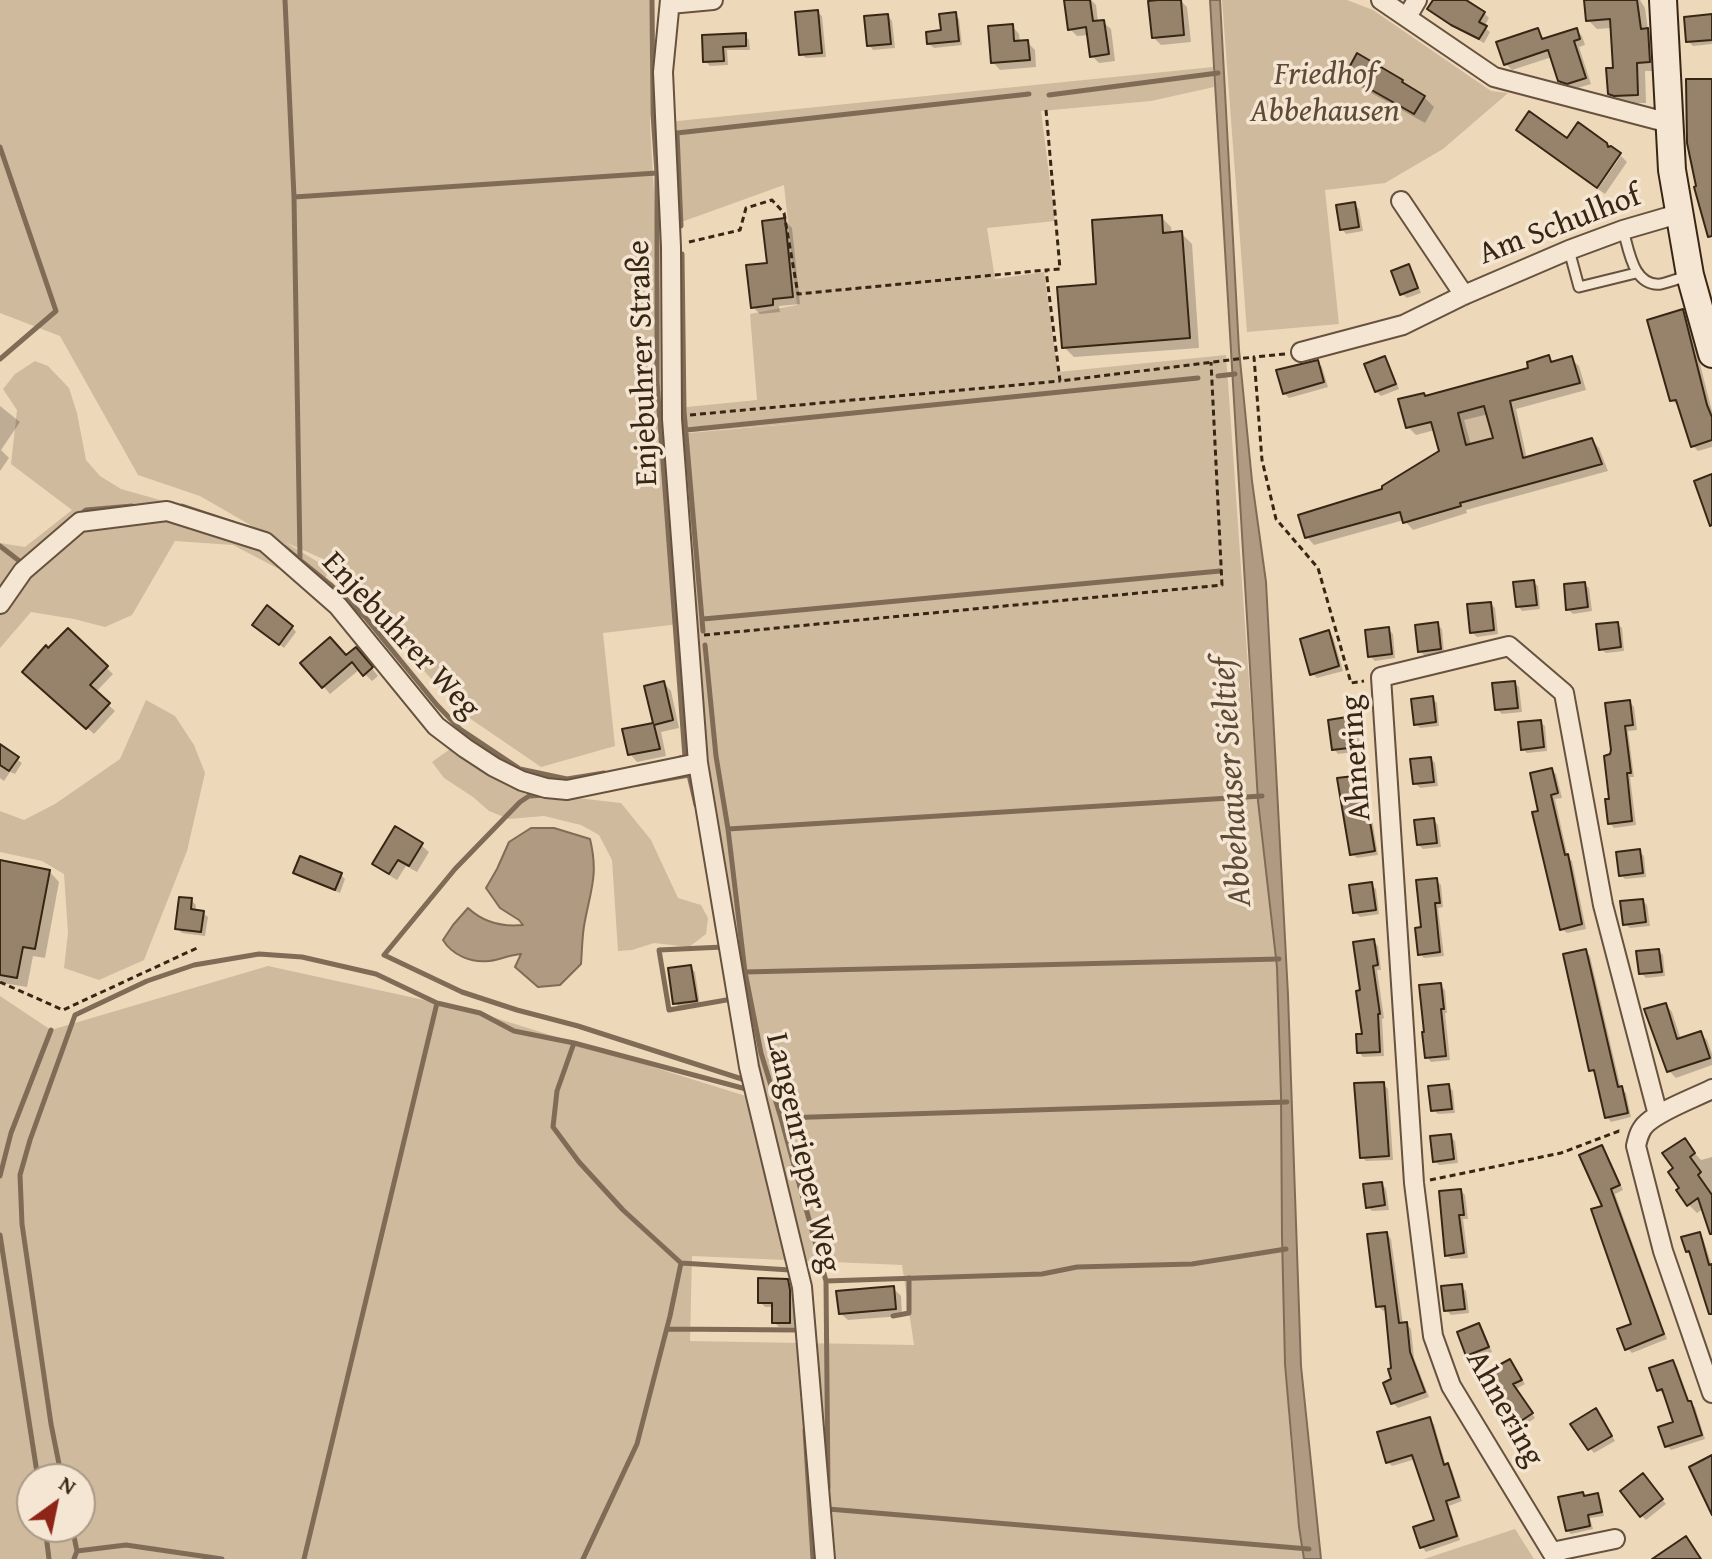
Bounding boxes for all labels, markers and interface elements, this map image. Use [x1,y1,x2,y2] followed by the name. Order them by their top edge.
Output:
[1250,57,1400,132] park label: Friedhof Abbehausen
[1473,177,1647,275] street label: Am Schulhof
[621,239,667,487] street label: Enjebuhrer Straße
[313,544,487,728] street label: Enjebuhrer Weg
[1204,656,1262,908] water label: Abbehauser Sieltief
[1333,694,1381,822] street label: Ahnering
[756,1030,848,1276] street label: Langenrieper Weg
[1457,1344,1551,1474] street label: Ahnering
[16,1463,96,1543] north arrow
[53,1467,83,1502] text: N

